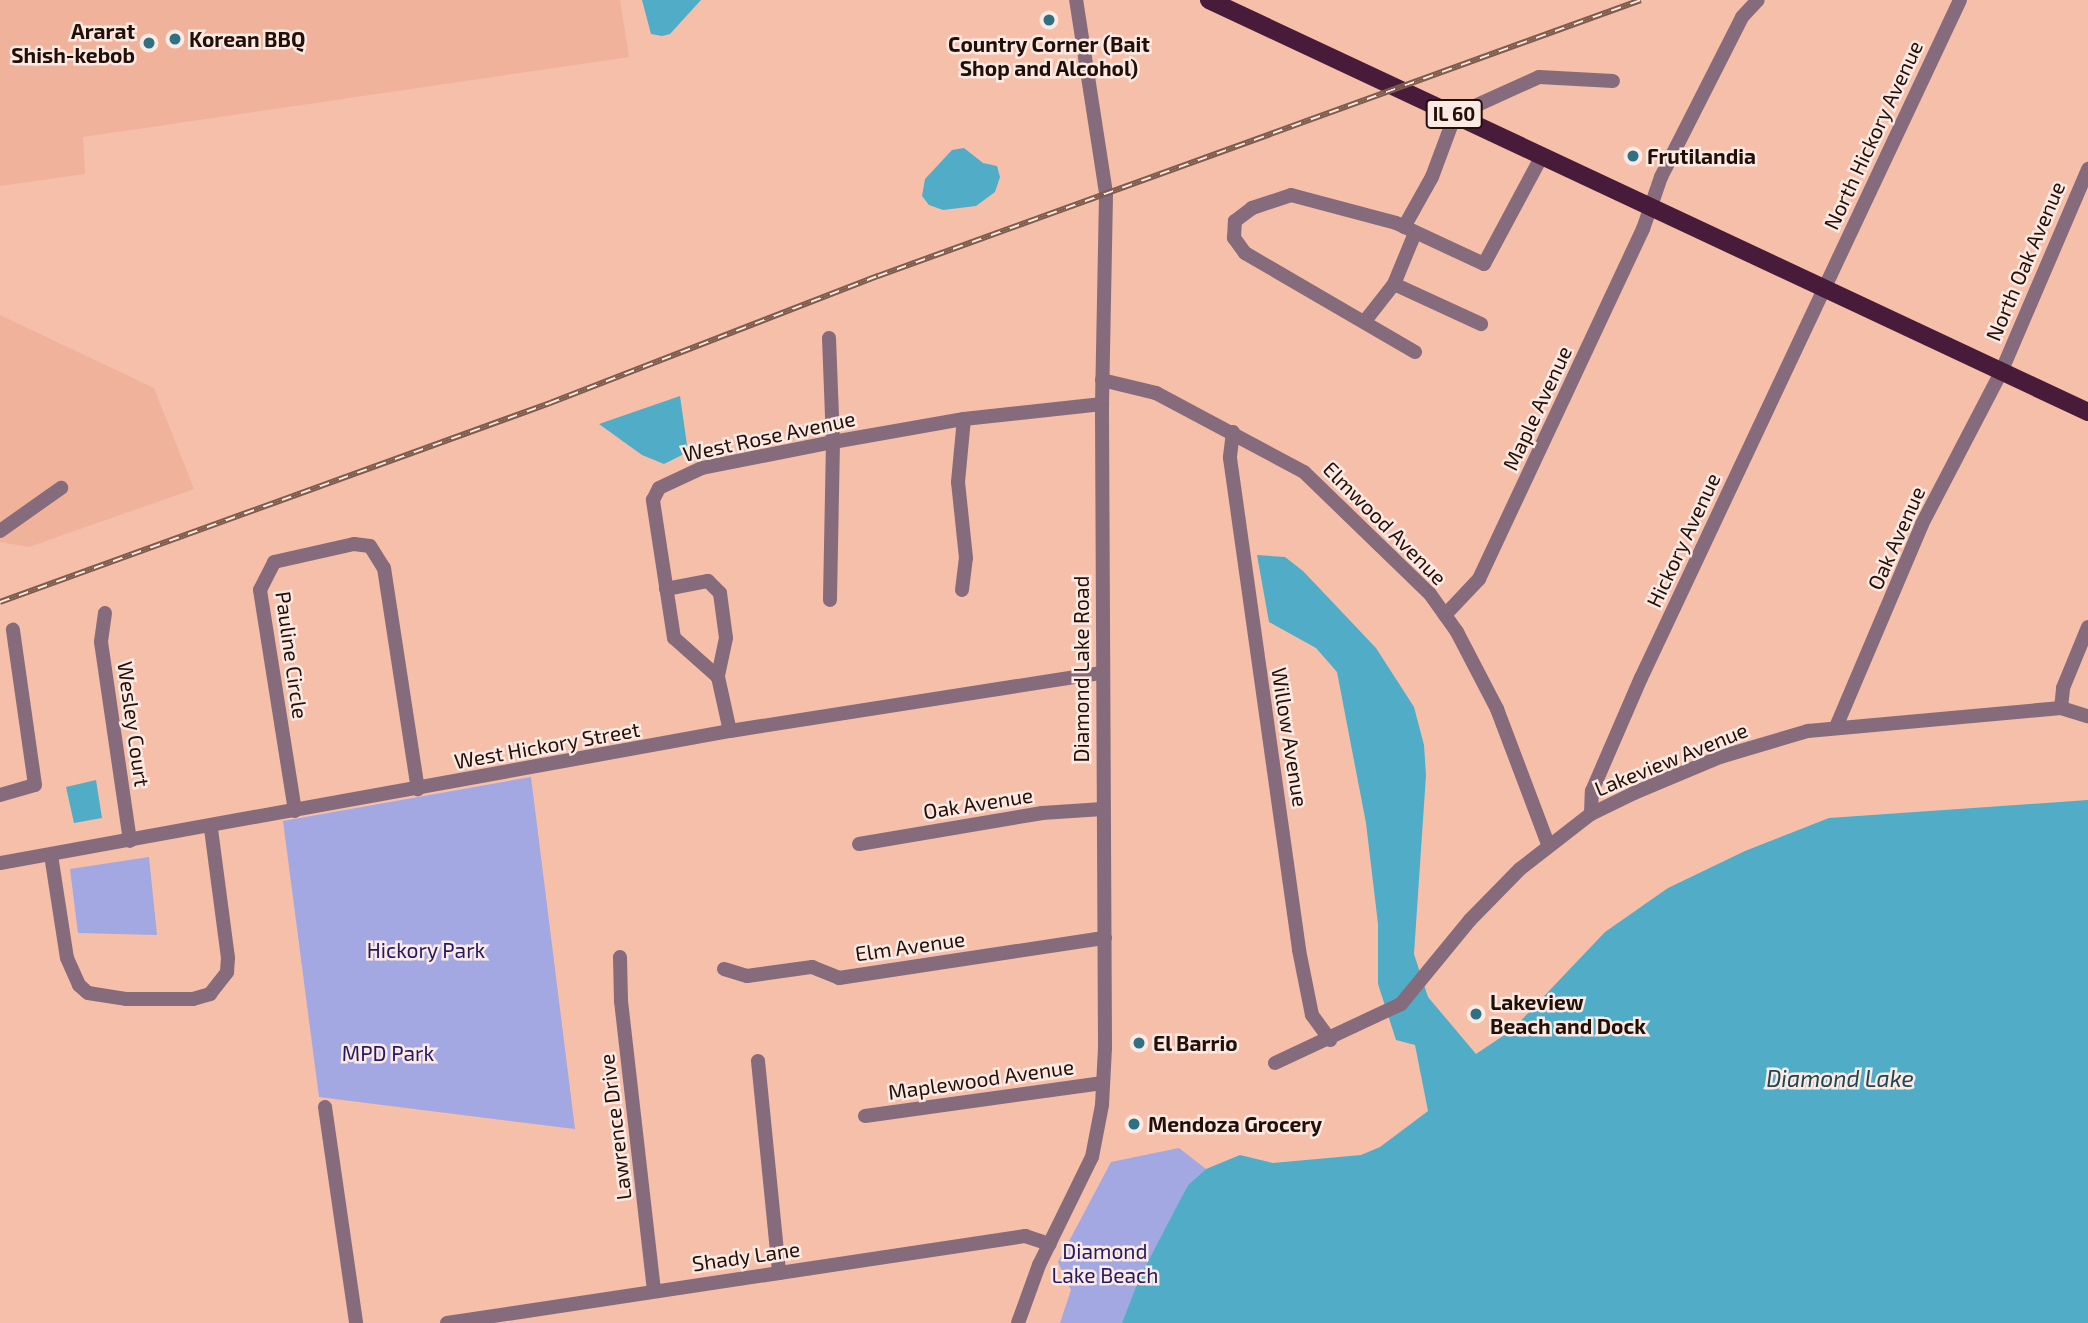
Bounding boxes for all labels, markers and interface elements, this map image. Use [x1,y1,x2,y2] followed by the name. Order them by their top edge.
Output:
[1041,12,1057,28] marker: Country Corner (Bait Shop and Alcohol)
[11,18,135,68] place label: Ararat Shish-kebob
[189,26,305,52] place label: Korean BBQ
[167,31,183,47] marker: Korean BBQ
[948,31,1150,81] place label: Country Corner (Bait Shop and Alcohol)
[141,35,157,51] marker: Ararat Shish-kebob
[1818,36,1928,234] street label: North Hickory Avenue
[1424,98,1484,130] road number: IL 60
[1647,143,1756,169] place label: Frutilandia
[1625,148,1641,164] marker: Frutilandia
[1980,177,2070,345] street label: North Oak Avenue
[1497,342,1577,474] street label: Maple Avenue
[680,405,858,467] street label: West Rose Avenue
[1318,456,1452,590] street label: Elmwood Avenue
[1641,468,1725,612] street label: Hickory Avenue
[1862,482,1930,594] street label: Oak Avenue
[1068,576,1094,762] street label: Diamond Lake Road
[271,590,313,720] street label: Pauline Circle
[113,659,155,789] street label: Wesley Court
[1266,665,1314,809] street label: Willow Avenue
[452,716,642,774] street label: West Hickory Street
[1590,717,1752,801] street label: Lakeview Avenue
[921,782,1035,824] street label: Oak Avenue
[853,926,967,966] street label: Elm Avenue
[367,937,485,963] park label: Hickory Park
[1490,989,1646,1039] place label: Lakeview Beach and Dock
[1468,1006,1484,1022] marker: Lakeview Beach and Dock
[1153,1030,1238,1056] place label: El Barrio
[1131,1035,1147,1051] marker: El Barrio
[342,1040,434,1066] park label: MPD Park
[594,1052,636,1202] street label: Lawrence Drive
[886,1053,1076,1105] street label: Maplewood Avenue
[1766,1064,1914,1092] water label: Diamond Lake
[1148,1111,1322,1137] place label: Mendoza Grocery
[1126,1116,1142,1132] marker: Mendoza Grocery
[690,1236,802,1276] street label: Shady Lane
[1052,1238,1158,1288] park label: Diamond Lake Beach

